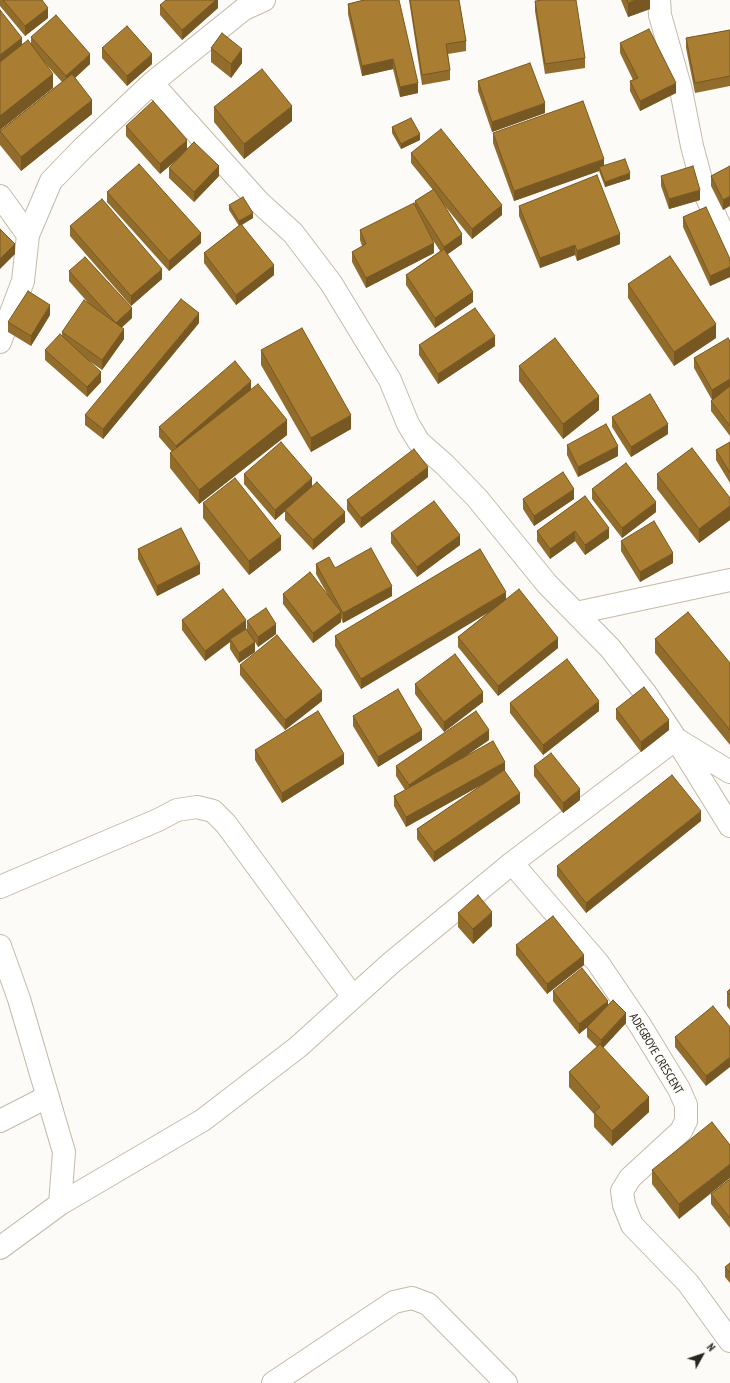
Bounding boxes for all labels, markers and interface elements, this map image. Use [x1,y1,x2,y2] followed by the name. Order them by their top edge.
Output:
[626,1011,686,1097] street label: ADEGBOYE CRESCENT
[682,1335,722,1375] north arrow
[704,1341,718,1354] text: N

